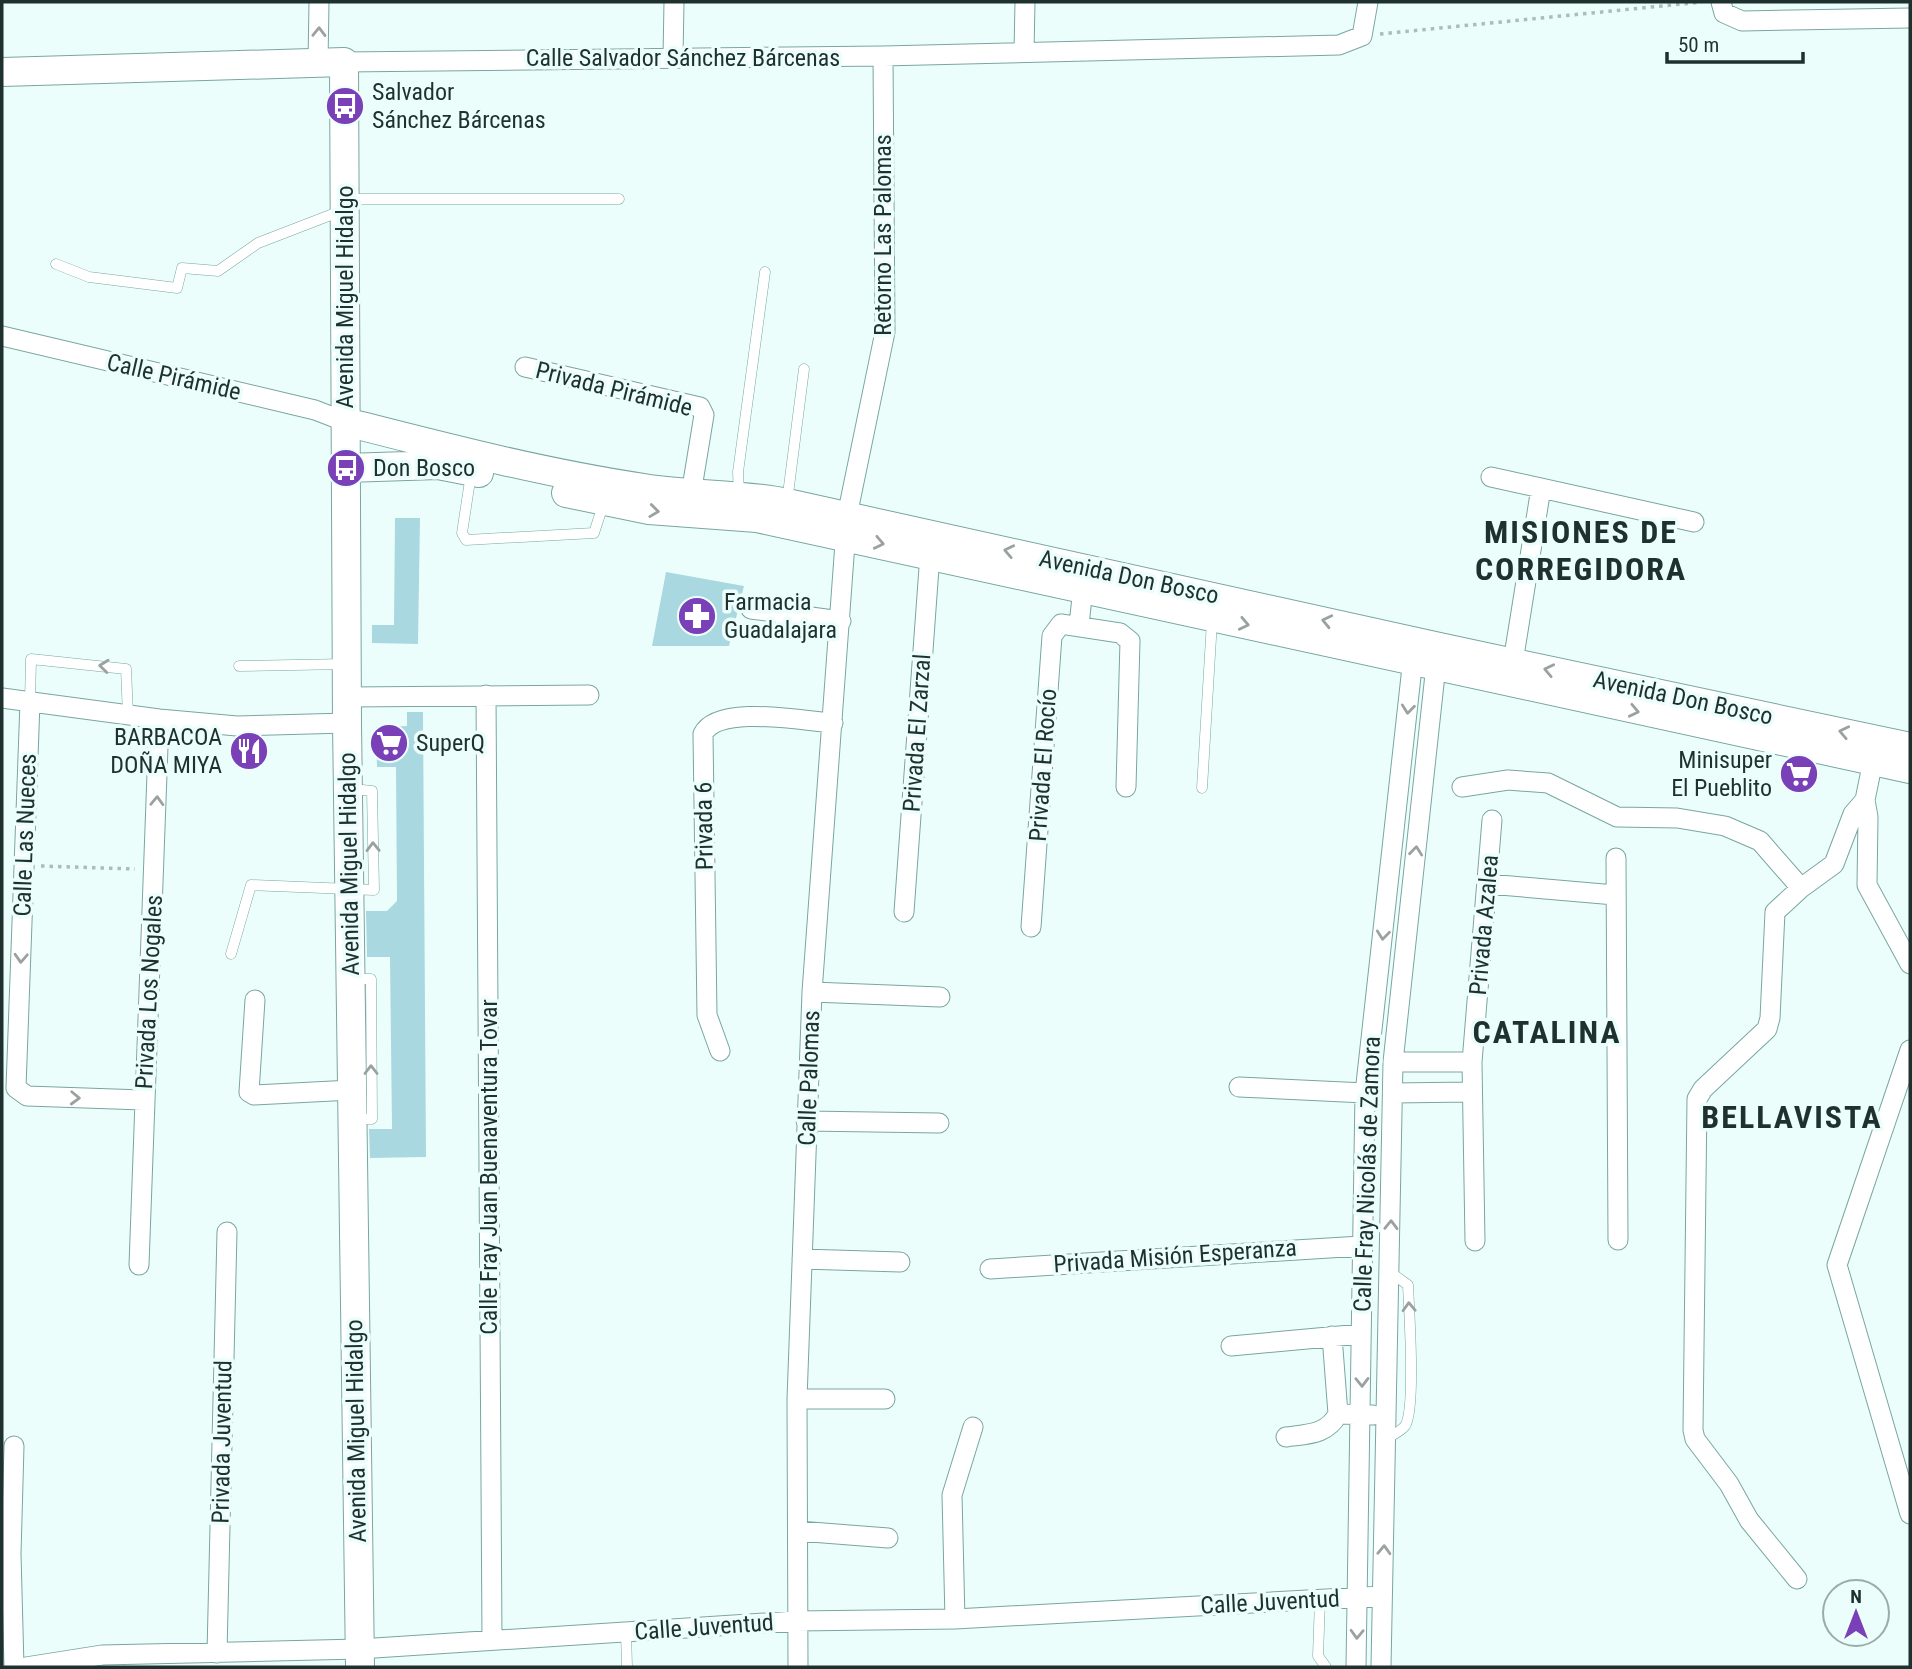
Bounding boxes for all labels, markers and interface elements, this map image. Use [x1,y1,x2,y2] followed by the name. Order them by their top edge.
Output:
[1667,21,1804,65] scale bar
[311,26,326,37] one-way arrow
[1678,33,1719,57] text: 50 m
[526,44,840,72] street label: Calle Salvador Sánchez Bárcenas
[372,78,546,134] place label: Salvador Sánchez Bárcenas
[324,85,366,127] bus stop icon: Salvador Sánchez Bárcenas
[869,134,897,336] street label: Retorno Las Palomas
[331,185,359,409] street label: Avenida Miguel Hidalgo
[104,348,244,406] street label: Calle Pirámide
[533,356,695,422] street label: Privada Pirámide
[325,447,367,489] bus stop icon: Don Bosco
[373,454,475,482] place label: Don Bosco
[648,503,660,518] one-way arrow
[1475,513,1687,588] district label: MISIONES DE CORREGIDORA
[873,535,885,550] one-way arrow
[1037,544,1221,610] street label: Avenida Don Bosco
[1003,545,1015,560] one-way arrow
[724,588,837,644] place label: Farmacia Guadalajara
[676,595,718,637] pharmacy icon: Farmacia Guadalajara
[1238,615,1250,630] one-way arrow
[1321,615,1333,630] one-way arrow
[898,653,936,813] street label: Privada El Zarzal
[98,659,110,674] one-way arrow
[1543,663,1555,678] one-way arrow
[1591,665,1775,731] street label: Avenida Don Bosco
[1024,688,1062,842] street label: Privada El Rocío
[1628,702,1640,717] one-way arrow
[1400,703,1415,715] one-way arrow
[368,722,410,764] supermarket icon: SuperQ
[110,723,222,779] place label: BARBACOA DOÑA MIYA
[1838,725,1850,740] one-way arrow
[416,729,485,757] place label: SuperQ
[228,730,270,772] restaurant icon: BARBACOA DOÑA MIYA
[1671,746,1772,802] place label: Minisuper El Pueblito
[333,752,365,976] street label: Avenida Miguel Hidalgo
[8,753,42,917] street label: Calle Las Nueces
[1778,753,1820,795] supermarket icon: Minisuper El Pueblito
[689,782,719,870] street label: Privada 6
[149,796,165,806] one-way arrow
[366,841,381,852] one-way arrow
[1408,846,1423,857] one-way arrow
[1464,854,1504,996] street label: Privada Azalea
[130,894,168,1090] street label: Privada Los Nogales
[1375,929,1390,941] one-way arrow
[13,953,28,964] one-way arrow
[475,999,503,1335] street label: Calle Fray Juan Buenaventura Tovar
[793,1010,825,1146] street label: Calle Palomas
[1472,1013,1622,1051] district label: CATALINA
[1348,1036,1386,1312] street label: Calle Fray Nicolás de Zamora
[363,1064,379,1074] one-way arrow
[70,1090,81,1105] one-way arrow
[1701,1098,1883,1136] district label: BELLAVISTA
[1383,1219,1398,1230] one-way arrow
[1052,1234,1298,1278] street label: Privada Misión Esperanza
[1401,1301,1416,1312] one-way arrow
[340,1319,372,1543] street label: Avenida Miguel Hidalgo
[207,1360,237,1524] street label: Privada Juventud
[1354,1377,1370,1388] one-way arrow
[1376,1544,1391,1555] one-way arrow
[1821,1578,1891,1648] north arrow
[1200,1584,1340,1620] street label: Calle Juventud
[1850,1585,1862,1608] text: N
[633,1608,775,1646] street label: Calle Juventud
[1350,1629,1365,1640] one-way arrow

